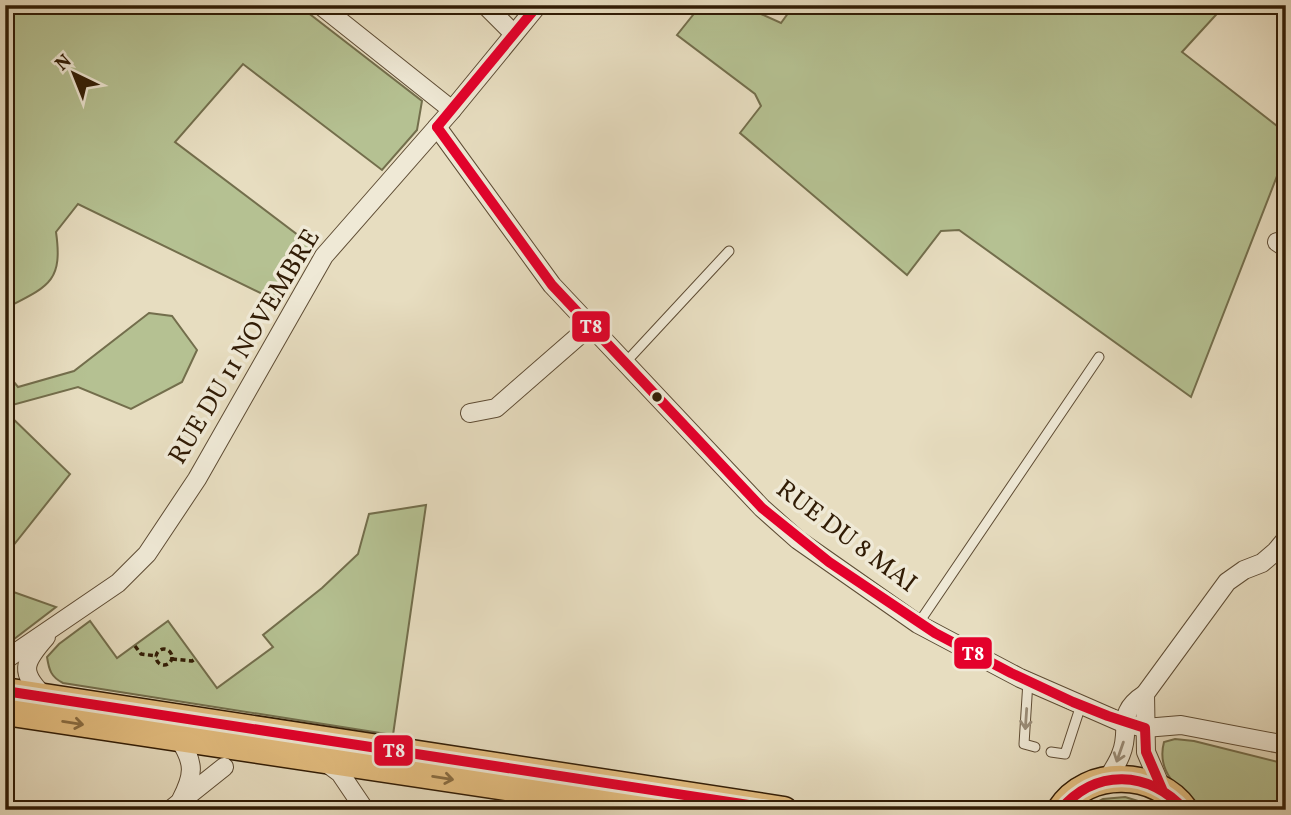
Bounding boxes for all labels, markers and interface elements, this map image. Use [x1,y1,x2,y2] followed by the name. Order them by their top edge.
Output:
[38,38,108,108] north arrow
[50,49,78,77] text: N
[160,223,330,471] street label: RUE DU 11 NOVEMBRE
[571,310,611,343] line badge: T8
[580,315,602,341] text: T8
[650,390,664,404] unlabelled marker
[768,472,924,602] street label: RUE DU 8 MAI
[953,636,993,670] line badge: T8
[962,642,984,668] text: T8
[1019,707,1032,730] one-way arrow
[61,717,84,730] one-way arrow
[373,734,414,767] line badge: T8
[383,739,405,765] text: T8
[1112,741,1125,763] one-way arrow
[431,772,454,785] one-way arrow

